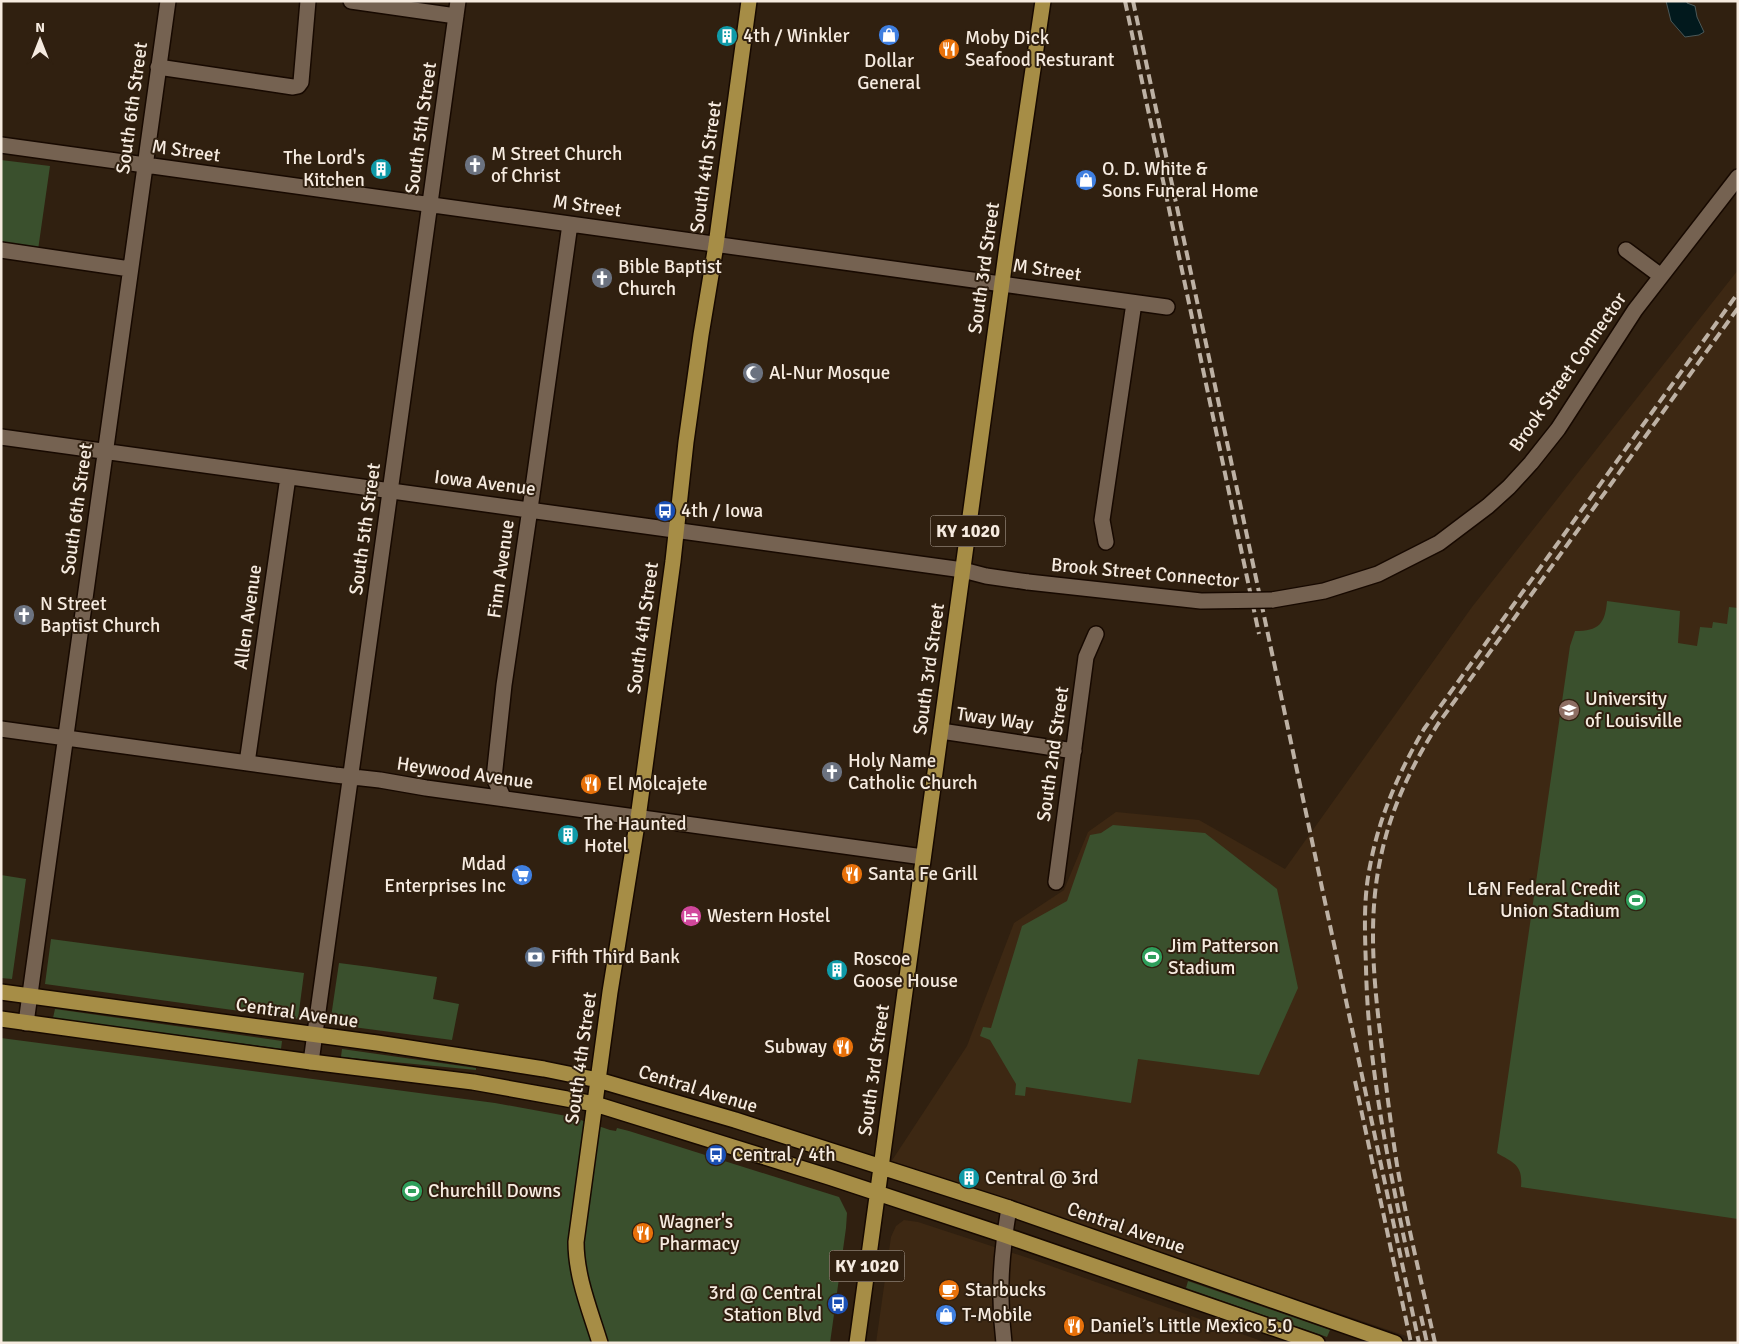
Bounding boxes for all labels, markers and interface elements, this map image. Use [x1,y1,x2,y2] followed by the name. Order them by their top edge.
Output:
[15,15,65,65] north arrow
[35,19,45,36] text: N
[877,23,901,47] shop icon: Dollar General
[715,24,739,48] building icon: 4th / Winkler
[743,24,849,48] place label: 4th / Winkler
[965,26,1115,72] place label: Moby Dick Seafood Resturant
[937,37,961,61] restaurant icon: Moby Dick Seafood Resturant
[111,40,153,175] street label: South 6th Street
[857,49,921,95] place label: Dollar General
[400,60,442,195] street label: South 5th Street
[685,99,727,234] street label: South 4th Street
[150,134,222,168] street label: M Street
[491,142,622,188] place label: M Street Church of Christ
[283,146,365,192] place label: The Lord's Kitchen
[463,153,487,177] church icon: M Street Church of Christ
[369,157,393,181] building icon: The Lord's Kitchen
[1102,157,1259,203] place label: O. D. White & Sons Funeral Home
[1074,168,1098,192] shop icon: O. D. White & Sons Funeral Home
[551,189,623,223] street label: M Street
[963,200,1005,335] street label: South 3rd Street
[1011,253,1083,287] street label: M Street
[618,255,722,301] place label: Bible Baptist Church
[590,266,614,290] church icon: Bible Baptist Church
[1504,288,1632,456] street label: Brook Street Connector
[741,361,765,385] mosque icon: Al-Nur Mosque
[769,361,890,385] place label: Al-Nur Mosque
[56,441,98,576] street label: South 6th Street
[344,461,386,596] street label: South 5th Street
[433,465,537,501] street label: Iowa Avenue
[653,499,677,523] bus stop icon: 4th / Iowa
[681,499,763,523] place label: 4th / Iowa
[930,516,1006,546] road number: KY 1020
[482,518,520,620] street label: Finn Avenue
[1050,553,1240,593] street label: Brook Street Connector
[622,560,664,695] street label: South 4th Street
[229,563,267,671] street label: Allen Avenue
[40,592,160,638] place label: N Street Baptist Church
[908,601,950,736] street label: South 3rd Street
[12,603,36,627] church icon: N Street Baptist Church
[1032,684,1074,823] street label: South 2nd Street
[1585,687,1682,733] place label: University of Louisville
[1557,698,1581,722] school or university icon: University of Louisville
[955,702,1035,736] street label: Tway Way
[848,749,978,795] place label: Holy Name Catholic Church
[395,752,535,794] street label: Heywood Avenue
[820,760,844,784] church icon: Holy Name Catholic Church
[579,772,603,796] restaurant icon: El Molcajete
[607,772,708,796] place label: El Molcajete
[584,812,687,858] place label: The Haunted Hotel
[556,823,580,847] building icon: The Haunted Hotel
[384,852,506,898] place label: Mdad Enterprises Inc
[840,862,864,886] restaurant icon: Santa Fe Grill
[868,862,978,886] place label: Santa Fe Grill
[510,863,534,887] supermarket icon: Mdad Enterprises Inc
[1467,877,1620,923] place label: L&N Federal Credit Union Stadium
[1624,888,1648,912] sports icon: L&N Federal Credit Union Stadium
[679,904,703,928] hotel icon: Western Hostel
[707,904,830,928] place label: Western Hostel
[1168,934,1279,980] place label: Jim Patterson Stadium
[523,945,547,969] bank icon: Fifth Third Bank
[551,945,680,969] place label: Fifth Third Bank
[1140,945,1164,969] sports icon: Jim Patterson Stadium
[853,947,958,993] place label: Roscoe Goose House
[825,958,849,982] building icon: Roscoe Goose House
[560,990,602,1125] street label: South 4th Street
[234,993,360,1033] street label: Central Avenue
[853,1002,895,1137] street label: South 3rd Street
[764,1035,827,1059] place label: Subway
[831,1035,855,1059] restaurant icon: Subway
[635,1059,761,1119] street label: Central Avenue
[704,1143,728,1167] bus stop icon: Central / 4th
[732,1143,836,1167] place label: Central / 4th
[957,1166,981,1190] building icon: Central @ 3rd
[985,1166,1098,1190] place label: Central @ 3rd
[400,1179,424,1203] sports icon: Churchill Downs
[428,1179,561,1203] place label: Churchill Downs
[1064,1197,1188,1259] street label: Central Avenue
[659,1210,739,1256] place label: Wagner's Pharmacy
[631,1221,655,1245] restaurant icon: Wagner's Pharmacy
[830,1250,904,1282] road number: KY 1020
[937,1278,961,1302] cafe icon: Starbucks
[965,1278,1046,1302] place label: Starbucks
[709,1281,822,1327] place label: 3rd @ Central Station Blvd
[826,1292,850,1316] bus stop icon: 3rd @ Central Station Blvd
[934,1303,958,1327] shop icon: T-Mobile
[962,1303,1032,1327] place label: T-Mobile
[1062,1314,1086,1338] restaurant icon: Daniel’s Little Mexico 5.0
[1090,1314,1292,1338] place label: Daniel’s Little Mexico 5.0

